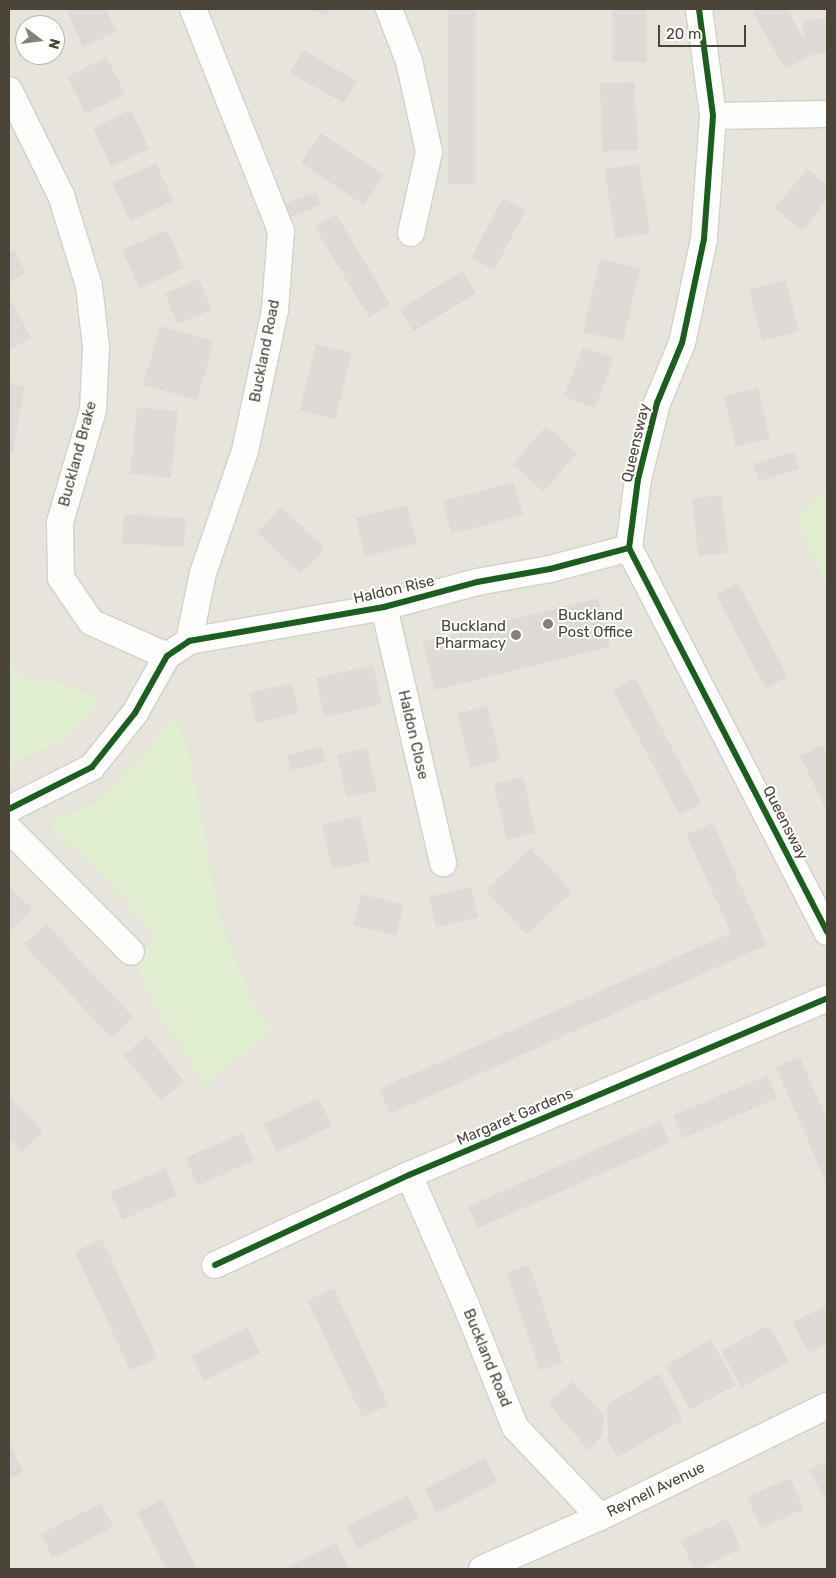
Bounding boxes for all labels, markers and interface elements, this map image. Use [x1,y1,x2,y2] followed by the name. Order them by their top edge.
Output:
[15,15,65,65] north arrow
[661,15,748,47] scale bar
[666,25,701,43] text: 20 m
[44,37,64,51] text: N
[246,298,284,404] street label: Buckland Road
[55,399,101,509] street label: Buckland Brake
[618,402,654,484] street label: Queensway
[352,572,436,608] street label: Haldon Rise
[558,606,633,641] place label: Buckland Post Office
[435,617,506,652] place label: Buckland Pharmacy
[542,618,554,630] marker: Buckland Post Office
[510,629,522,641] marker: Buckland Pharmacy
[394,689,432,781] street label: Haldon Close
[759,783,811,863] street label: Queensway
[454,1084,576,1150] street label: Margaret Gardens
[459,1306,515,1410] street label: Buckland Road
[604,1458,708,1522] street label: Reynell Avenue

